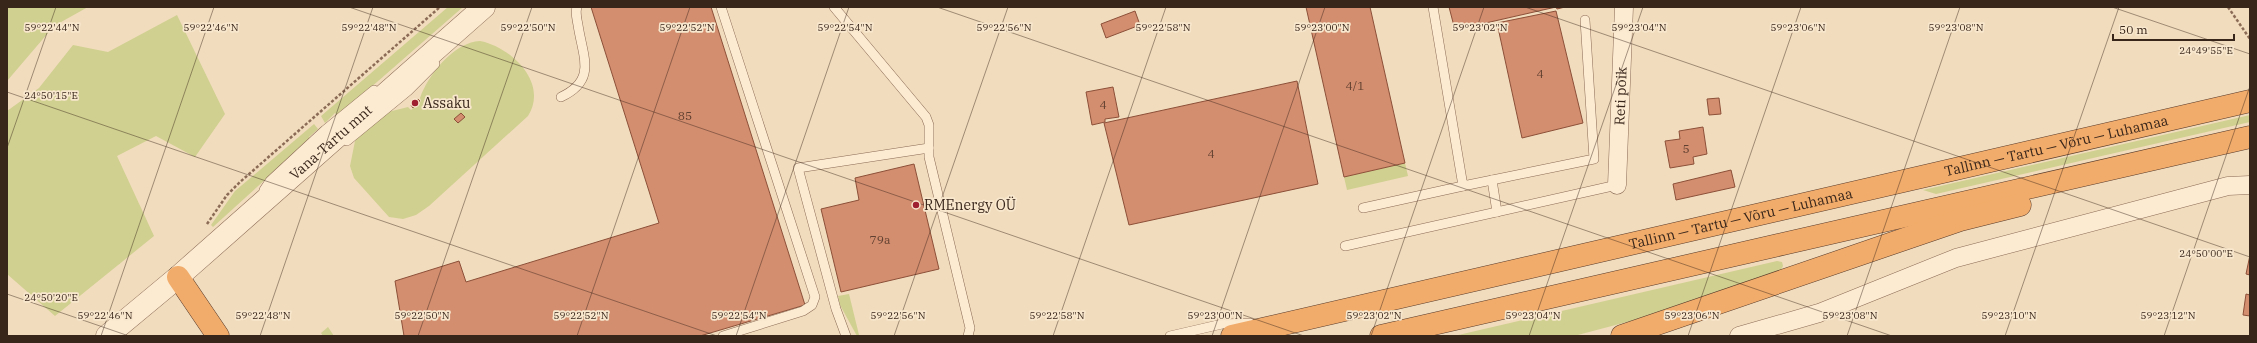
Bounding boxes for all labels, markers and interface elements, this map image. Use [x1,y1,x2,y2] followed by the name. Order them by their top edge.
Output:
[2113,16,2234,42] scale bar
[25,21,80,34] text: 59°22'44"N
[184,21,239,34] text: 59°22'46"N
[342,21,397,34] text: 59°22'48"N
[501,21,556,34] text: 59°22'50"N
[660,21,715,34] text: 59°22'52"N
[818,21,873,34] text: 59°22'54"N
[977,21,1032,34] text: 59°22'56"N
[1136,21,1191,34] text: 59°22'58"N
[1295,21,1350,34] text: 59°23'00"N
[1453,21,1508,34] text: 59°23'02"N
[1612,21,1667,34] text: 59°23'04"N
[1771,21,1826,34] text: 59°23'06"N
[1929,21,1984,34] text: 59°23'08"N
[2119,22,2148,37] text: 50 m
[2179,44,2233,57] text: 24°49'55"E
[1536,66,1544,81] house number: 4
[1610,66,1631,126] street label: Reti põik
[1346,78,1364,93] house number: 4/1
[24,89,78,102] text: 24°50'15"E
[423,94,471,112] place label: Assaku
[1099,97,1107,112] house number: 4
[410,98,420,108] marker: Assaku
[286,101,376,183] street label: Vana-Tartu mnt
[678,108,692,123] house number: 85
[1943,111,2170,180] street label: Tallinn — Tartu — Võru — Luhamaa
[1682,141,1690,156] house number: 5
[1207,146,1215,161] house number: 4
[1627,184,1855,253] street label: Tallinn — Tartu — Võru — Luhamaa
[924,196,1016,214] place label: RMEnergy OÜ
[911,200,921,210] marker: RMEnergy OÜ
[870,232,891,247] house number: 79a
[2179,247,2233,260] text: 24°50'00"E
[24,291,78,304] text: 24°50'20"E
[78,309,133,322] text: 59°22'46"N
[236,309,291,322] text: 59°22'48"N
[395,309,450,322] text: 59°22'50"N
[554,309,609,322] text: 59°22'52"N
[712,309,767,322] text: 59°22'54"N
[871,309,926,322] text: 59°22'56"N
[1030,309,1085,322] text: 59°22'58"N
[1188,309,1243,322] text: 59°23'00"N
[1347,309,1402,322] text: 59°23'02"N
[1506,309,1561,322] text: 59°23'04"N
[1665,309,1720,322] text: 59°23'06"N
[1823,309,1878,322] text: 59°23'08"N
[1982,309,2037,322] text: 59°23'10"N
[2141,309,2196,322] text: 59°23'12"N

